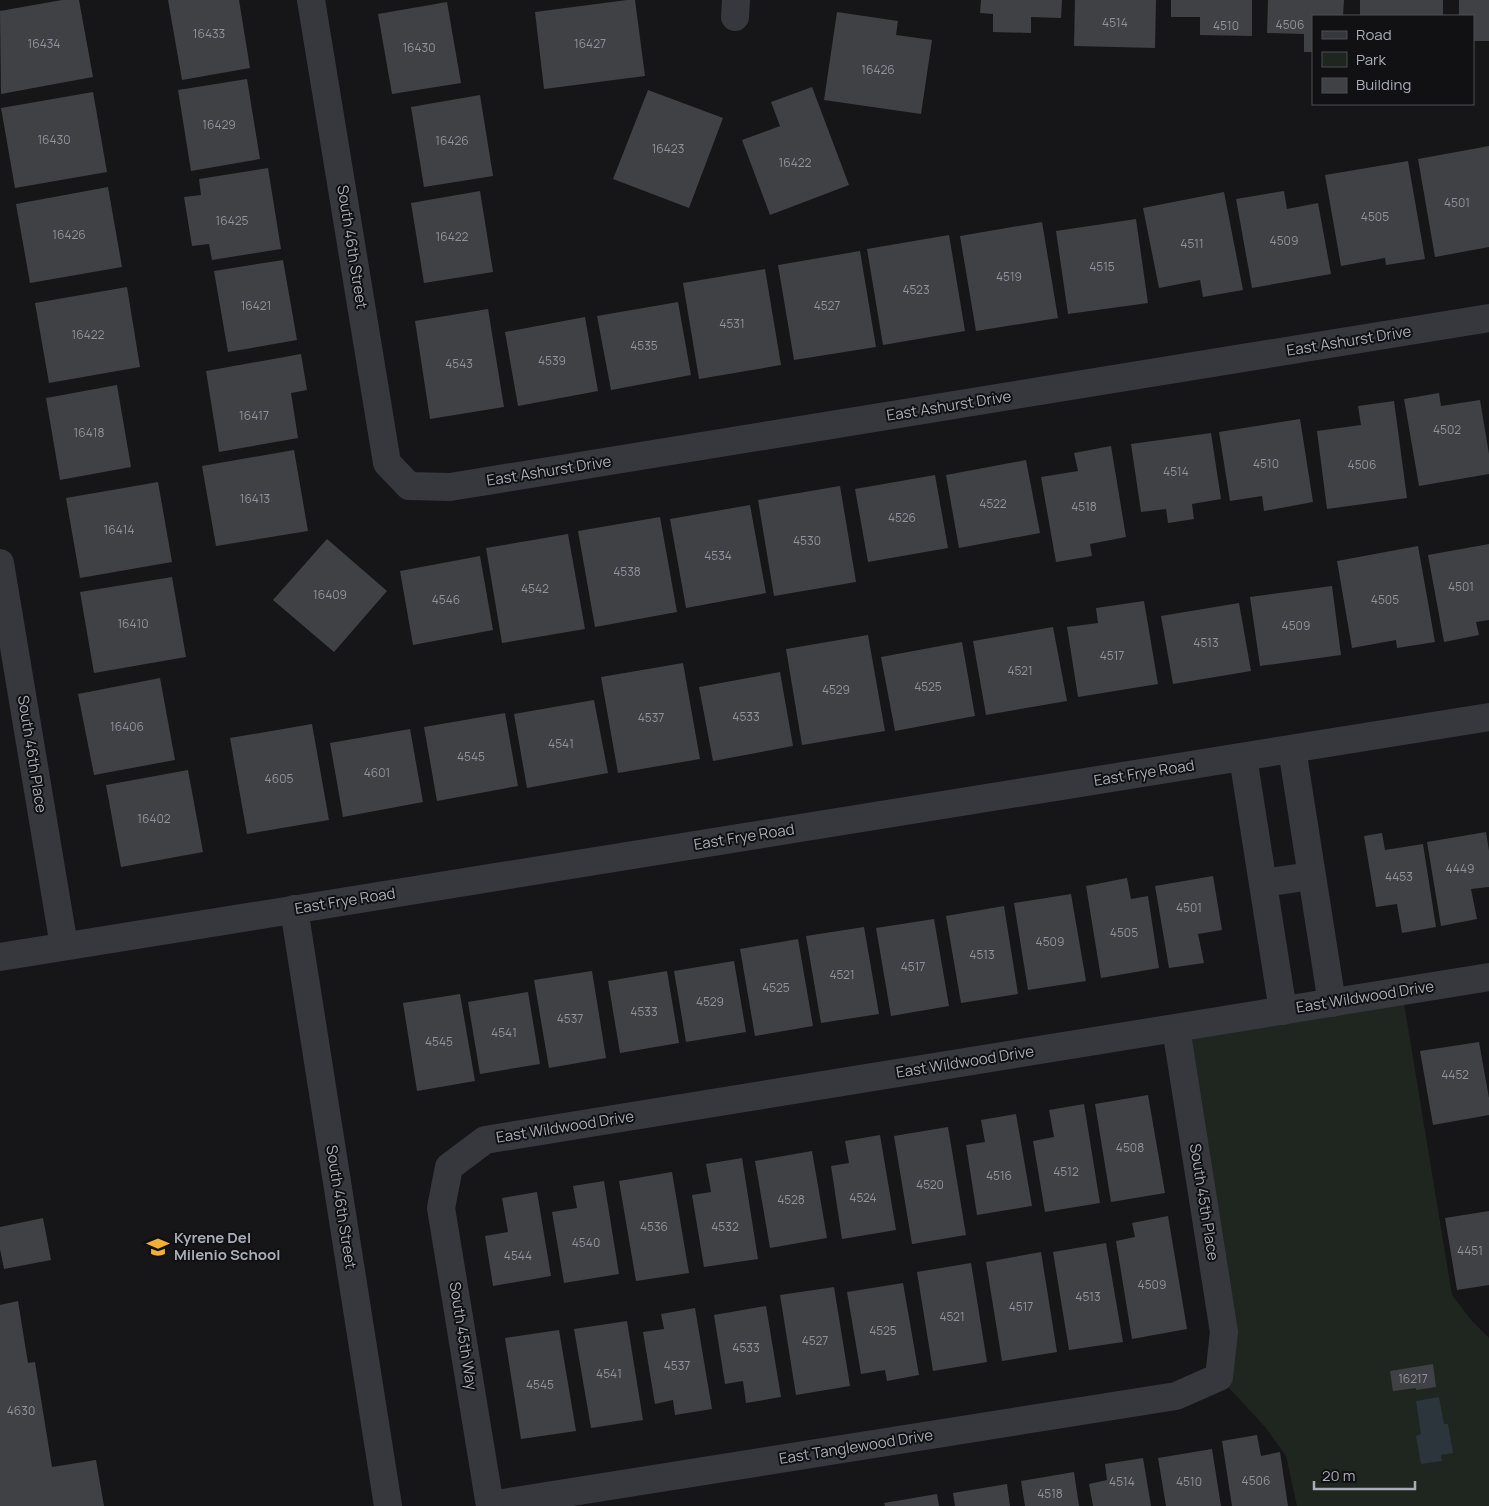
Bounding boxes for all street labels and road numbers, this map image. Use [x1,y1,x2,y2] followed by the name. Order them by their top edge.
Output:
[332,184,373,310] street label: South 46th Street
[1285,320,1413,361] street label: East Ashurst Drive
[885,385,1013,426] street label: East Ashurst Drive
[485,450,613,491] street label: East Ashurst Drive
[13,694,52,814] street label: South 46th Place
[1092,754,1196,791] street label: East Frye Road
[692,818,796,855] street label: East Frye Road
[293,882,397,919] street label: East Frye Road
[1294,975,1436,1018] street label: East Wildwood Drive
[894,1040,1036,1083] street label: East Wildwood Drive
[494,1105,636,1148] street label: East Wildwood Drive
[1185,1142,1224,1262] street label: South 45th Place
[321,1144,362,1270] street label: South 46th Street
[445,1280,482,1392] street label: South 45th Way
[777,1424,935,1469] street label: East Tanglewood Drive

